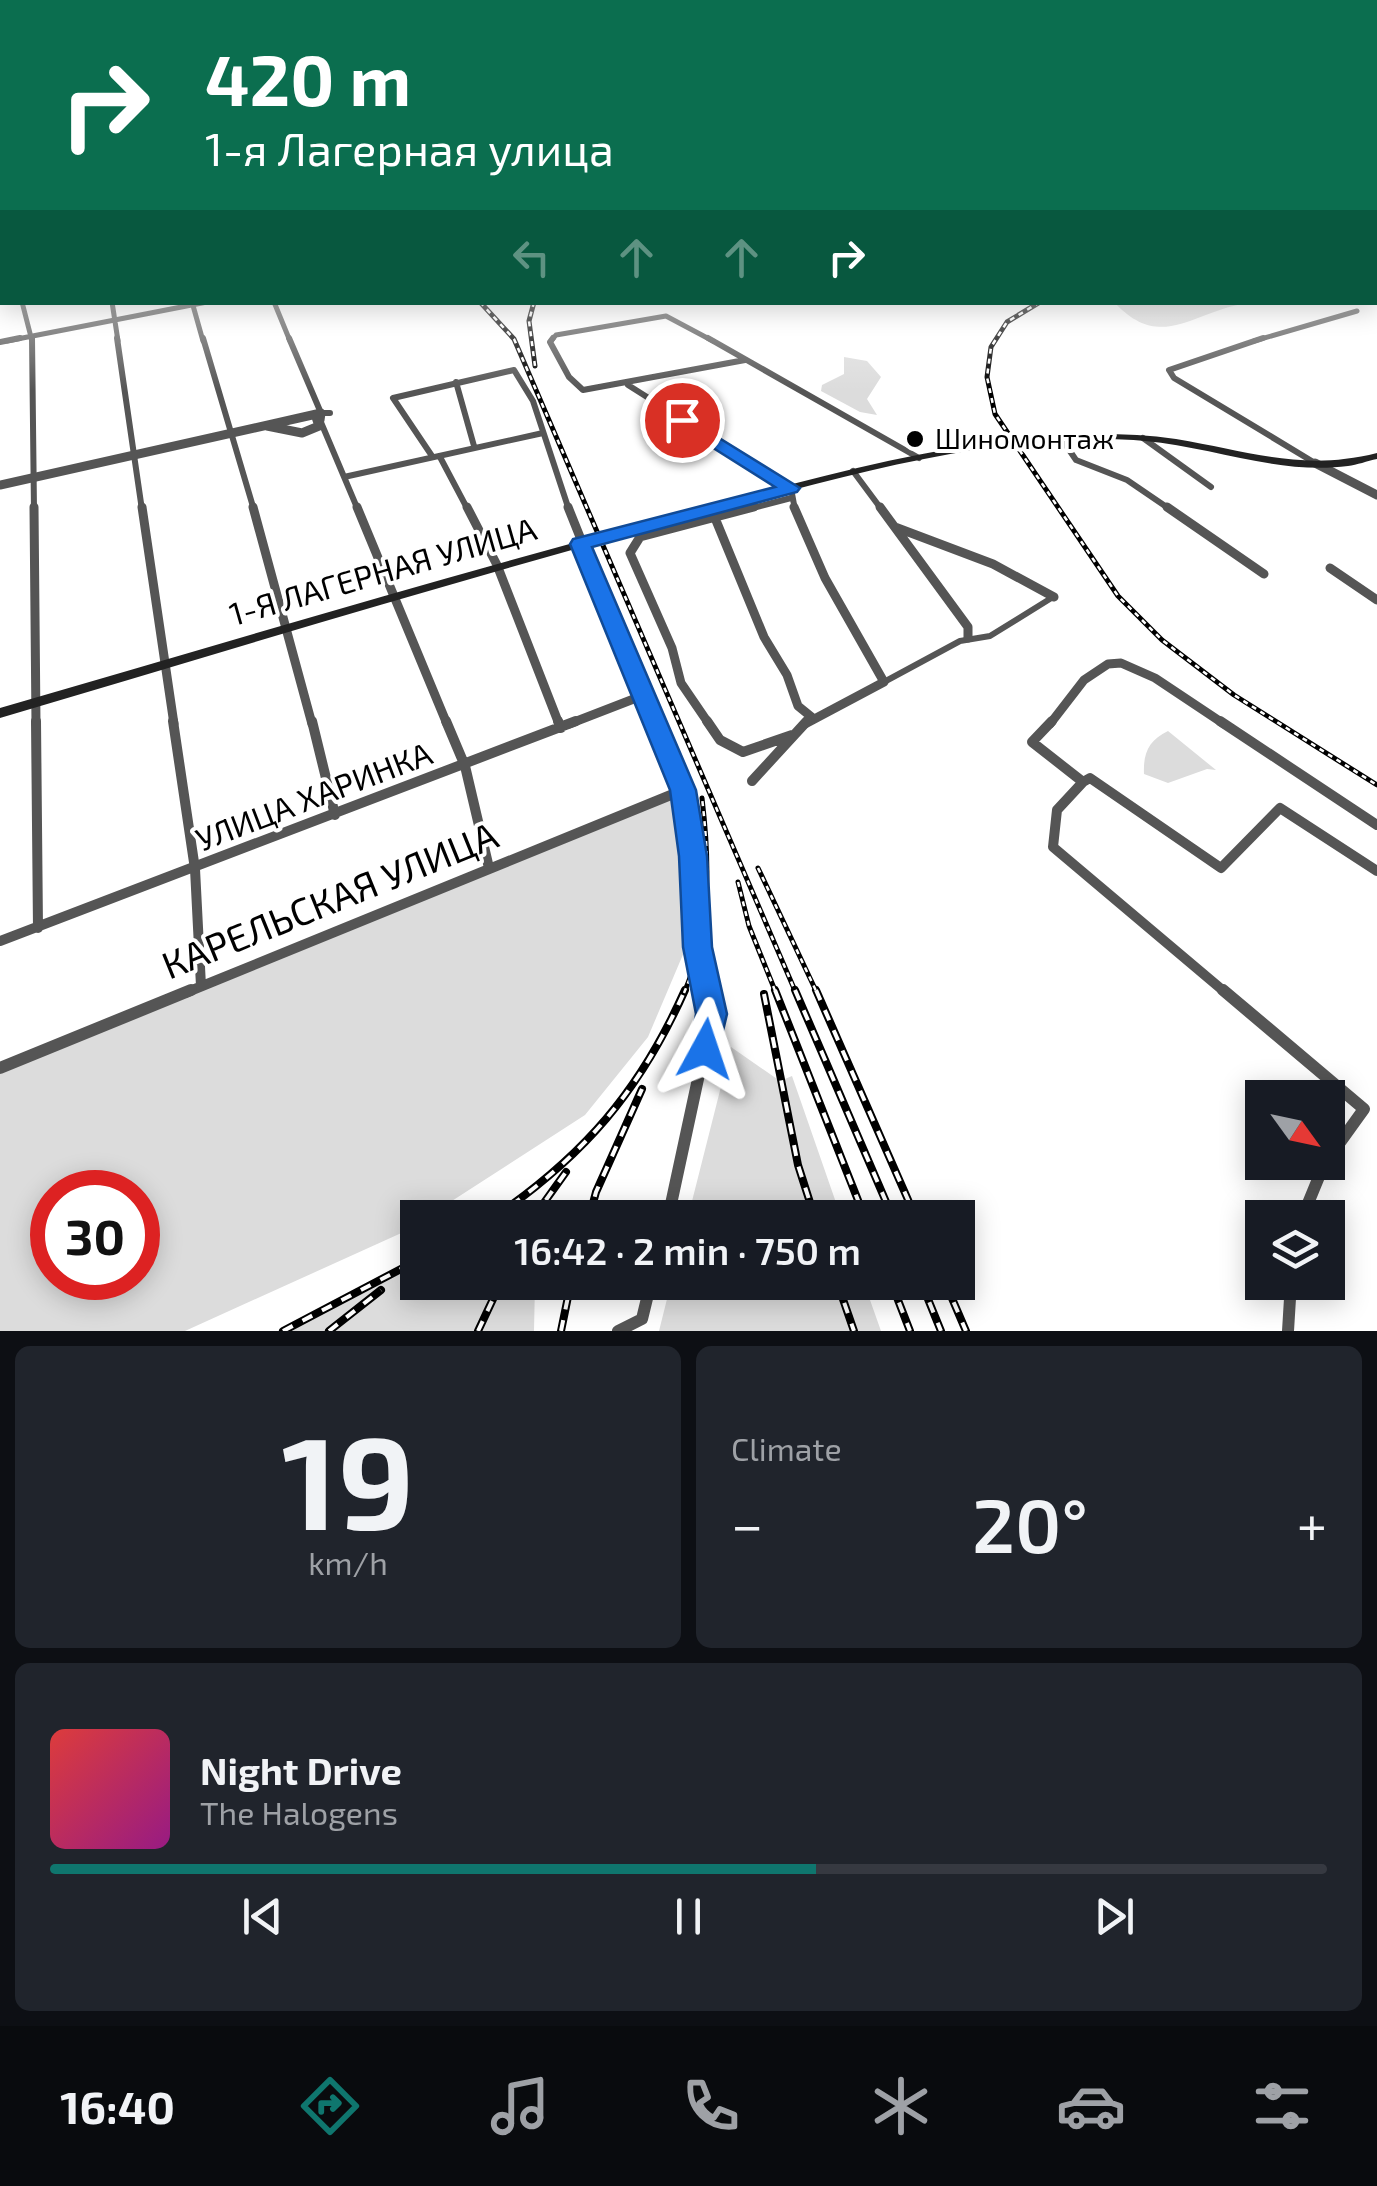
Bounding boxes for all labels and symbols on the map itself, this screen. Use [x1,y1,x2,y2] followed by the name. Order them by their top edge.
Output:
[640,378,725,463] pin
[935,421,1114,455] place label: Шиномонтаж
[904,428,926,450] marker: Шиномонтаж
[225,508,540,632] street label: 1-Я ЛАГЕРНАЯ УЛИЦА
[190,733,437,858] street label: УЛИЦА ХАРИНКА
[155,811,504,988] street label: КАРЕЛЬСКАЯ УЛИЦА
[653,997,757,1101] position arrow
[1245,1080,1345,1180] north arrow
[30,1170,160,1300] speed limit sign: 30

